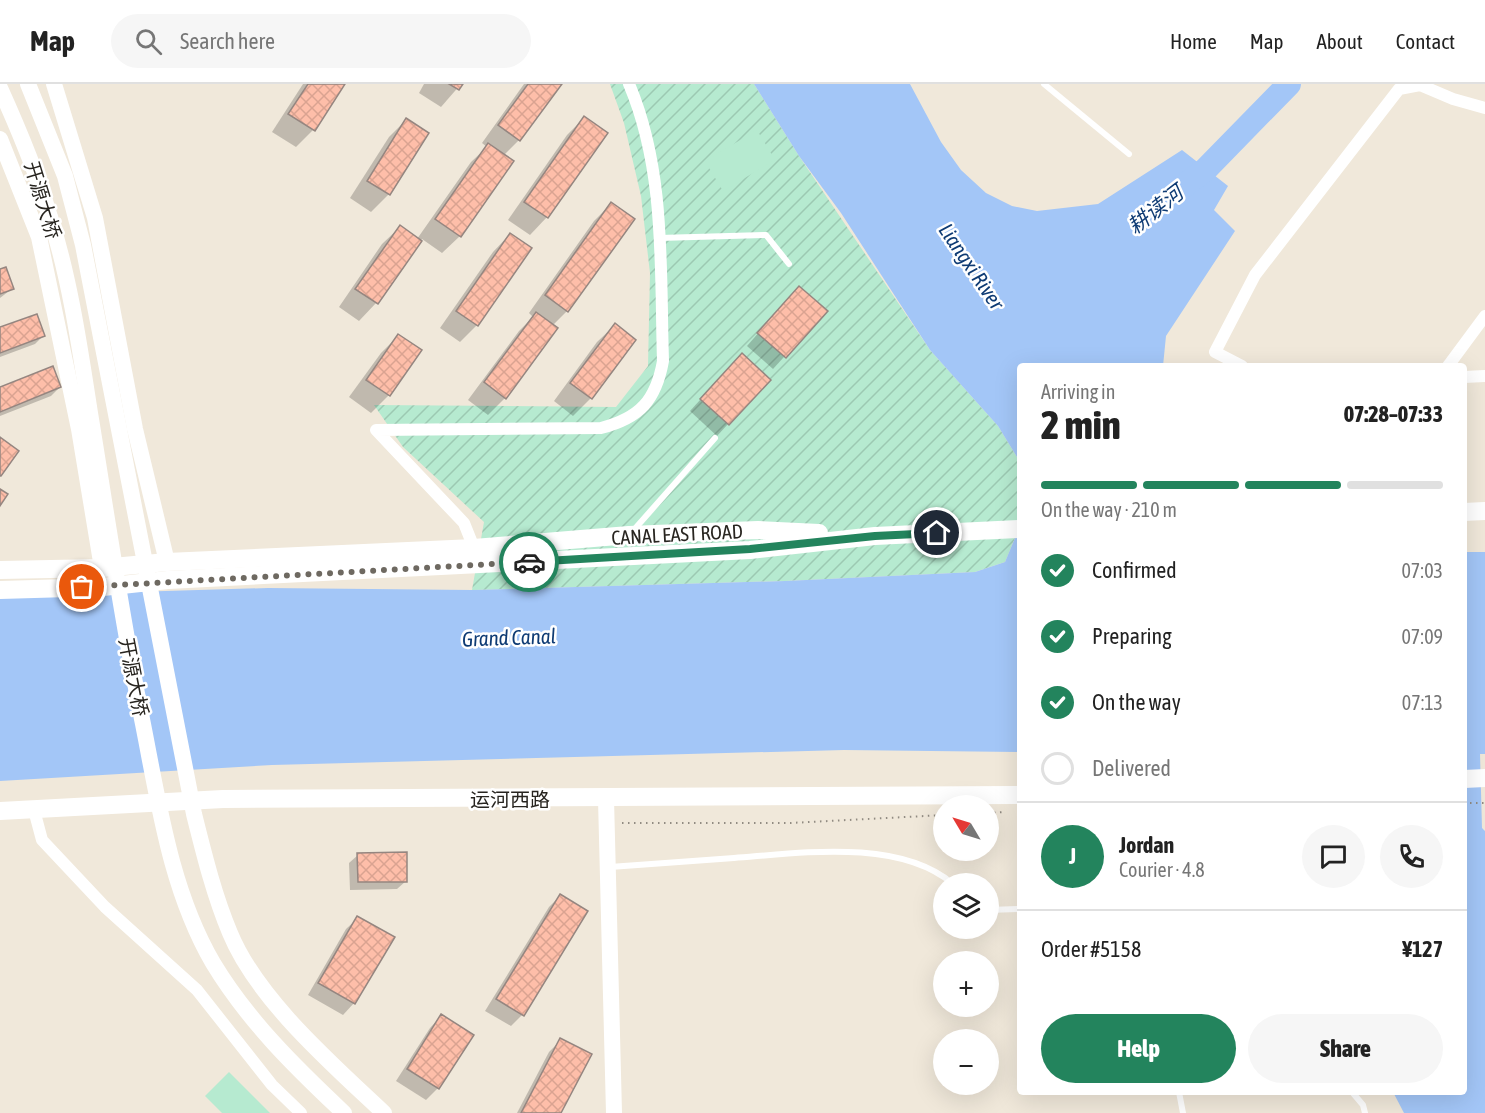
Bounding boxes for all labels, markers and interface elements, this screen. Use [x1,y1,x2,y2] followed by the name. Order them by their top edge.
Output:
[111,14,531,68] search box
[30,25,75,57] text: Map
[132,25,165,58] icon: search
[180,28,275,54] text: Search here
[1170,29,1217,53] text: Home
[1250,29,1284,53] text: Map
[1317,29,1363,53] text: About
[1396,29,1455,53] text: Contact
[20,158,66,242] street label: 开源大桥
[1123,178,1190,238] water label: 耕读河
[935,218,1010,314] water label: Liangxi River
[1041,380,1115,403] text: Arriving in
[1344,401,1443,427] text: 07:28–07:33
[1041,403,1121,447] text: 2 min
[1041,498,1177,521] text: On the way · 210 m
[911,507,962,558] pin
[920,516,953,549] icon: home
[611,519,743,549] street label: CANAL EAST ROAD
[499,532,559,592] courier
[513,546,546,579] icon: car
[1041,554,1074,587] icon: check
[1092,557,1177,583] text: Confirmed
[1401,559,1443,582] text: 07:03
[56,561,107,612] pin
[65,570,98,603] icon: bag
[1041,620,1074,653] icon: check
[462,623,556,651] water label: Grand Canal
[1092,623,1172,649] text: Preparing
[1401,625,1443,648] text: 07:09
[115,636,153,718] street label: 开源大桥
[1041,686,1074,719] icon: check
[1092,689,1181,715] text: On the way
[1402,691,1443,714] text: 07:13
[1092,755,1171,781] text: Delivered
[470,788,550,811] street label: 运河西路
[933,795,999,861] north arrow
[933,795,999,1095] map controls
[1302,825,1365,888] button: chat
[1380,825,1443,888] button: phone
[1119,832,1174,858] text: Jordan
[1069,843,1076,869] text: J
[1119,858,1205,881] text: Courier · 4.8
[933,873,999,939] button: layers
[1041,936,1141,962] text: Order #5158
[1402,936,1443,962] text: ¥127
[933,951,999,1017] button: +
[1041,1014,1236,1083] button: Help
[1248,1014,1443,1083] button: Share
[933,1029,999,1095] button: −

